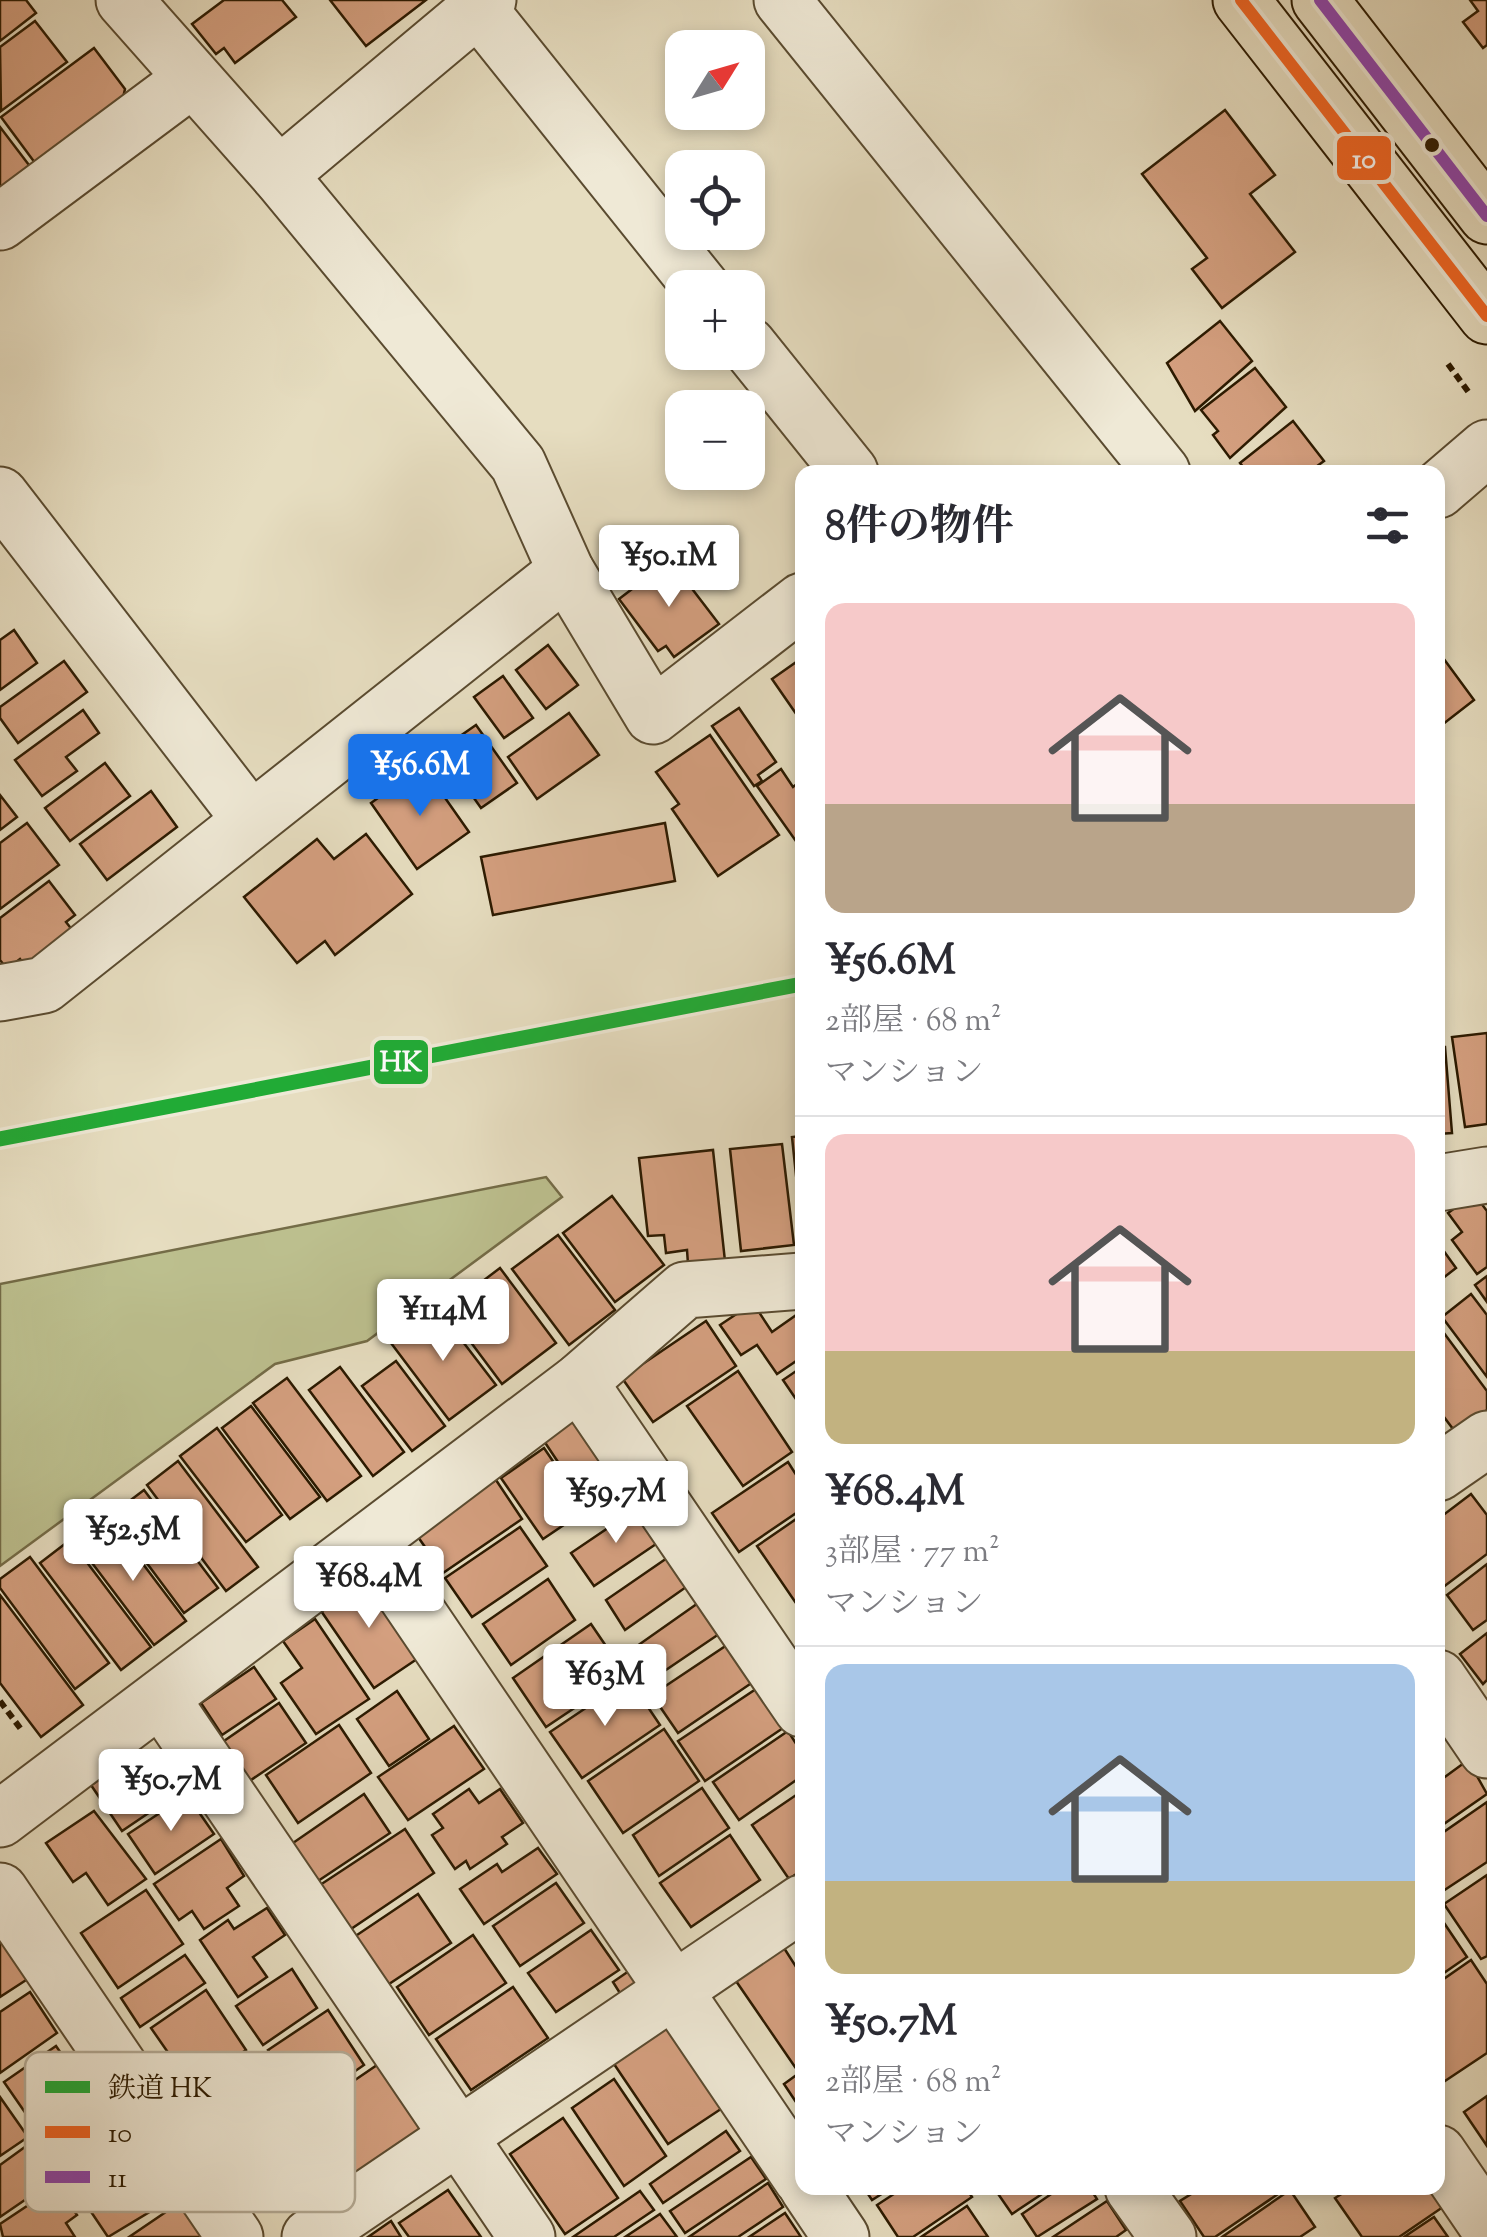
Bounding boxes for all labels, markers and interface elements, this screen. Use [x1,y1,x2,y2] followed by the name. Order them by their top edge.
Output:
[665,30,765,130] north arrow
[665,30,765,490] map controls
[1335,134,1393,182] line badge: 10
[1422,135,1442,155] unlabelled marker
[1352,141,1376,181] text: 10
[665,150,765,250] button: locate
[665,270,765,370] button: +
[665,390,765,490] button: −
[1360,498,1415,553] icon: filters
[825,499,1014,559] text: 8件の物件
[588,525,750,610] pin: ¥50.1M
[621,534,717,580] text: ¥50.1M
[1030,668,1210,848] icon: home
[339,734,501,819] pin: ¥56.6M
[370,743,470,789] text: ¥56.6M
[825,933,956,993] text: ¥56.6M
[825,999,1002,1045] text: 2部屋 · 68 m²
[372,1038,430,1086] line badge: HK
[380,1044,423,1084] text: HK
[825,1051,984,1097] text: マンション
[1030,1199,1210,1379] icon: home
[373,1279,513,1364] pin: ¥114M
[399,1288,487,1334] text: ¥114M
[535,1461,697,1546] pin: ¥59.7M
[825,1464,965,1524] text: ¥68.4M
[566,1470,666,1516] text: ¥59.7M
[52,1499,214,1584] pin: ¥52.5M
[86,1508,180,1554] text: ¥52.5M
[825,1530,1000,1576] text: 3部屋 · 77 m²
[288,1546,450,1631] pin: ¥68.4M
[316,1555,422,1601] text: ¥68.4M
[825,1582,984,1628] text: マンション
[546,1644,664,1729] pin: ¥63M
[565,1653,645,1699] text: ¥63M
[1030,1729,1210,1909] icon: home
[90,1749,252,1834] pin: ¥50.7M
[121,1758,221,1804] text: ¥50.7M
[825,1994,957,2054] text: ¥50.7M
[25,2052,355,2212] legend
[825,2060,1002,2106] text: 2部屋 · 68 m²
[108,2070,212,2110] text: 鉄道 HK
[825,2112,984,2158] text: マンション
[108,2115,132,2155] text: 10
[108,2160,127,2200] text: 11

